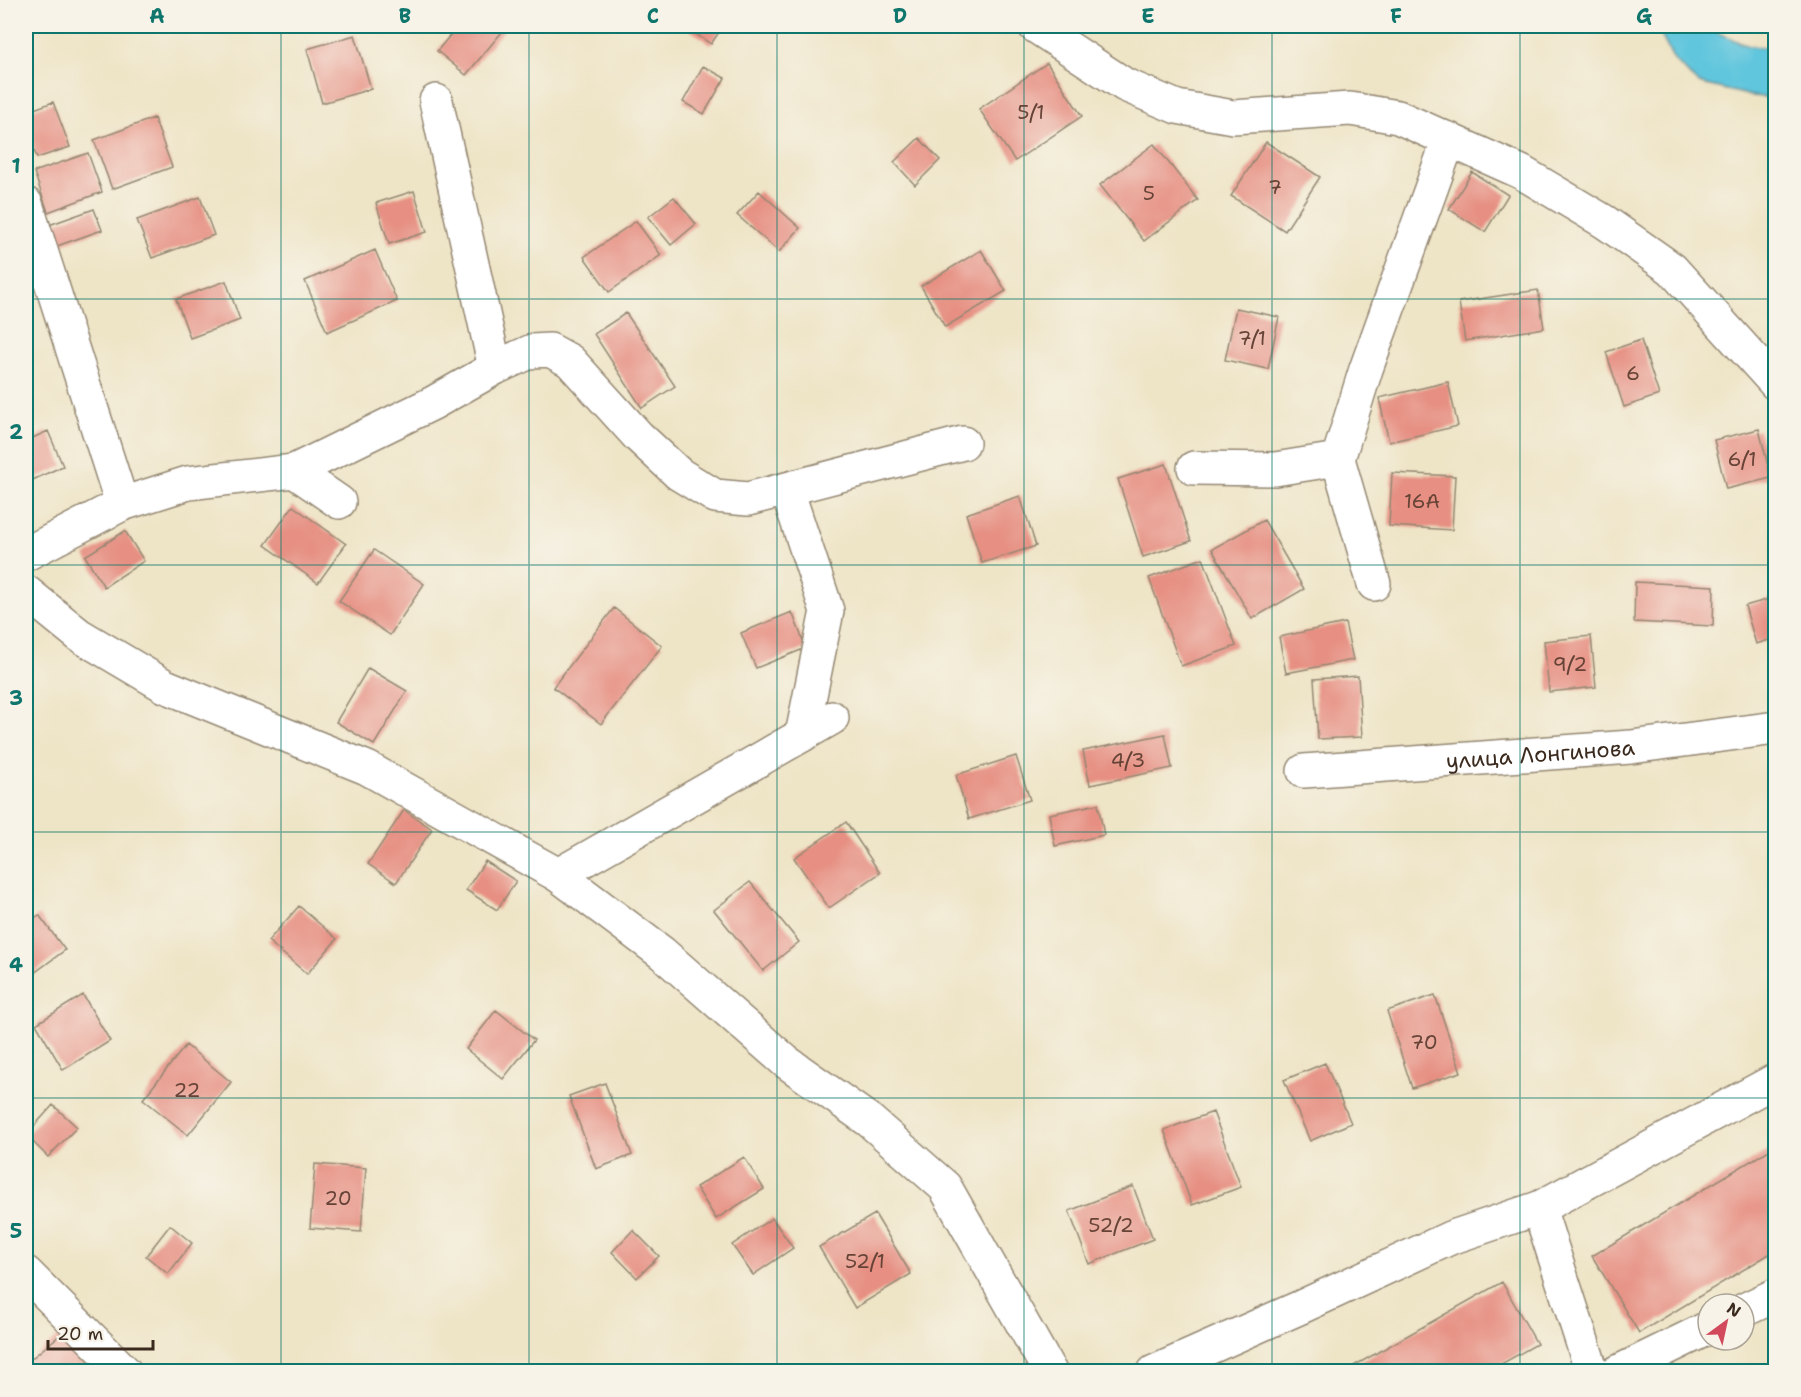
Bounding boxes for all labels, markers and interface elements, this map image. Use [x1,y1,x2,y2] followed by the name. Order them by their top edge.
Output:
[149,3,165,29] text: A
[399,3,411,29] text: B
[647,3,659,29] text: C
[893,3,907,29] text: D
[1141,3,1155,29] text: E
[1390,3,1402,29] text: F
[1636,3,1652,29] text: G
[1017,99,1045,125] house number: 5/1
[11,153,21,179] text: 1
[1268,174,1282,200] house number: 7
[1143,180,1155,206] house number: 5
[1238,325,1266,351] house number: 7/1
[1626,360,1640,386] house number: 6
[9,419,23,445] text: 2
[1727,446,1757,472] house number: 6/1
[1404,488,1440,514] house number: 16А
[1553,651,1587,677] house number: 9/2
[9,685,23,711] text: 3
[1445,733,1636,776] street label: улица Лонгинова
[1111,747,1145,773] house number: 4/3
[9,952,23,978] text: 4
[1410,1029,1438,1055] house number: 70
[174,1077,201,1103] house number: 22
[324,1185,352,1211] house number: 20
[1088,1212,1134,1238] house number: 52/2
[10,1218,22,1244] text: 5
[845,1248,885,1274] house number: 52/1
[1696,1292,1756,1352] north arrow
[1723,1298,1745,1322] text: N
[48,1313,153,1351] scale bar
[57,1322,103,1346] text: 20 m

